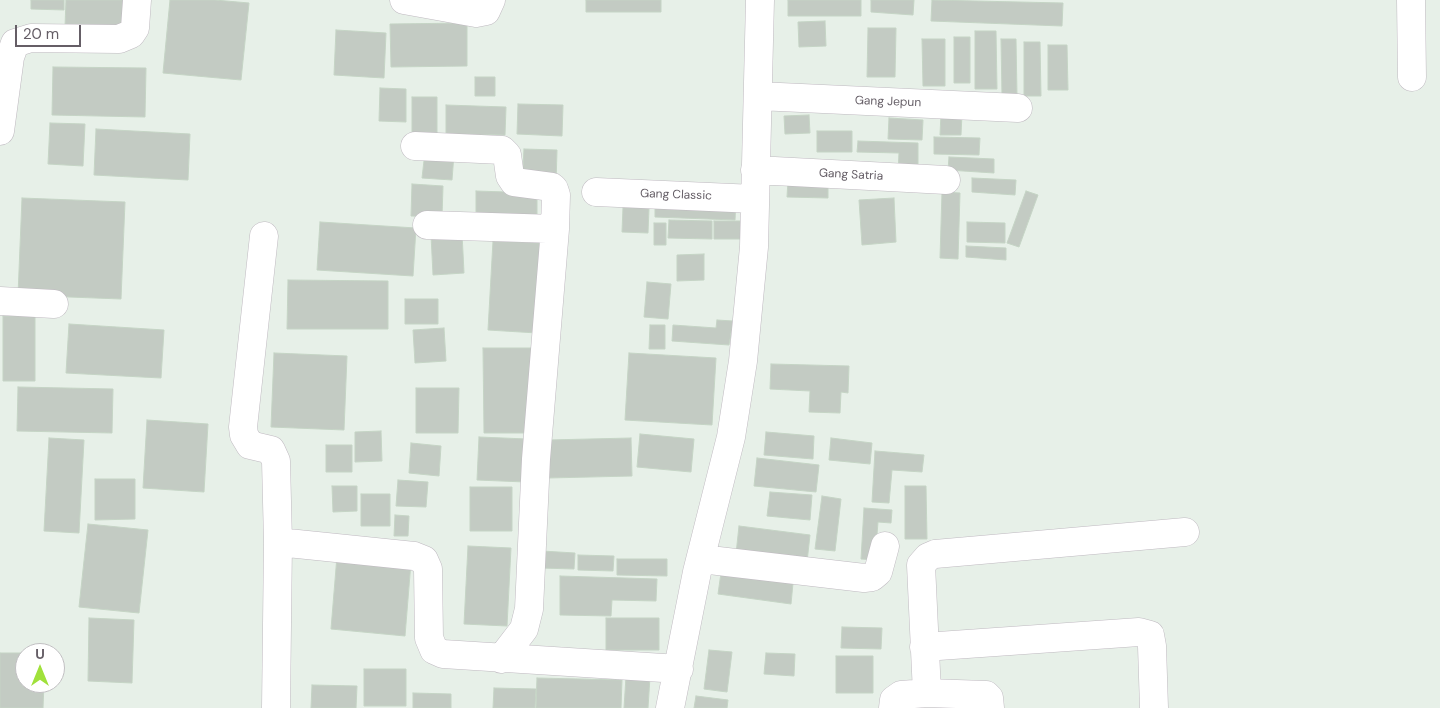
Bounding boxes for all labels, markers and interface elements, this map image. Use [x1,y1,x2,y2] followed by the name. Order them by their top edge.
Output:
[18,15,84,47] scale bar
[23,24,59,44] text: 20 m
[855,94,921,110] street label: Gang Jepun
[819,166,883,184] street label: Gang Satria
[640,187,712,203] street label: Gang Classic
[15,643,65,693] north arrow
[35,645,45,663] text: U

